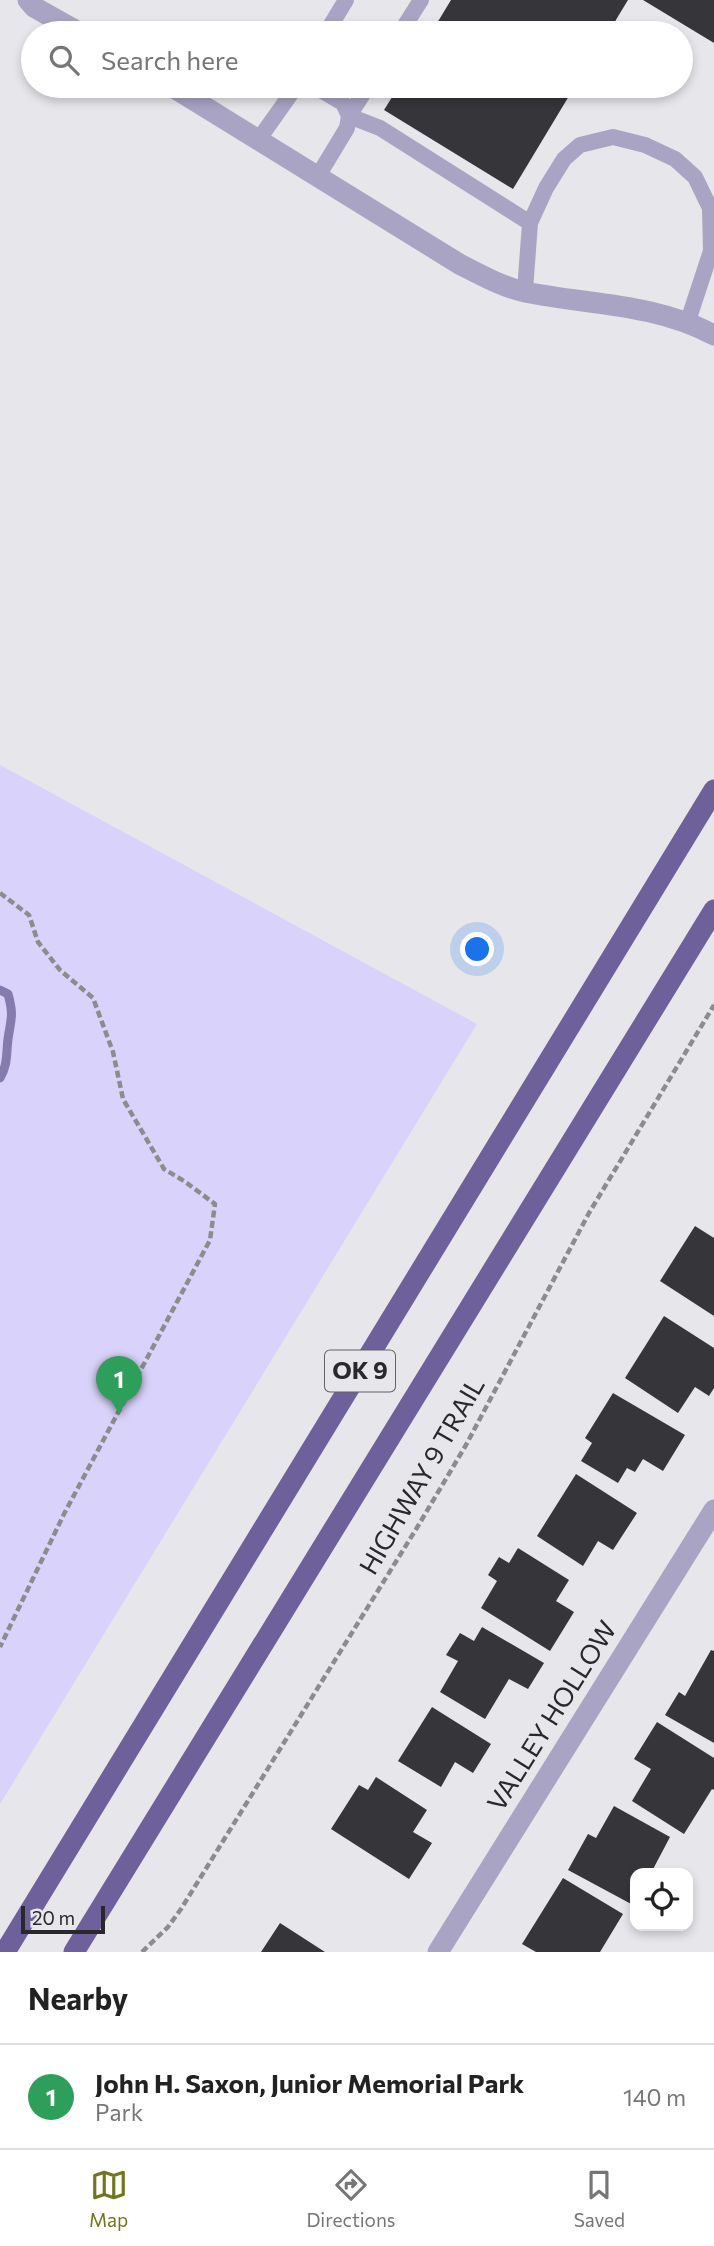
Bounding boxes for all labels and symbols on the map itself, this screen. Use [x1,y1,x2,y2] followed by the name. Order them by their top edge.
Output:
[460,932,494,966] your location
[325,1350,395,1392] road number: OK 9
[96,1356,142,1414] pin: 1
[352,1371,490,1579] street label: HIGHWAY 9 TRAIL
[480,1614,622,1816] street label: VALLEY HOLLOW
[21,1903,105,1935] scale bar

